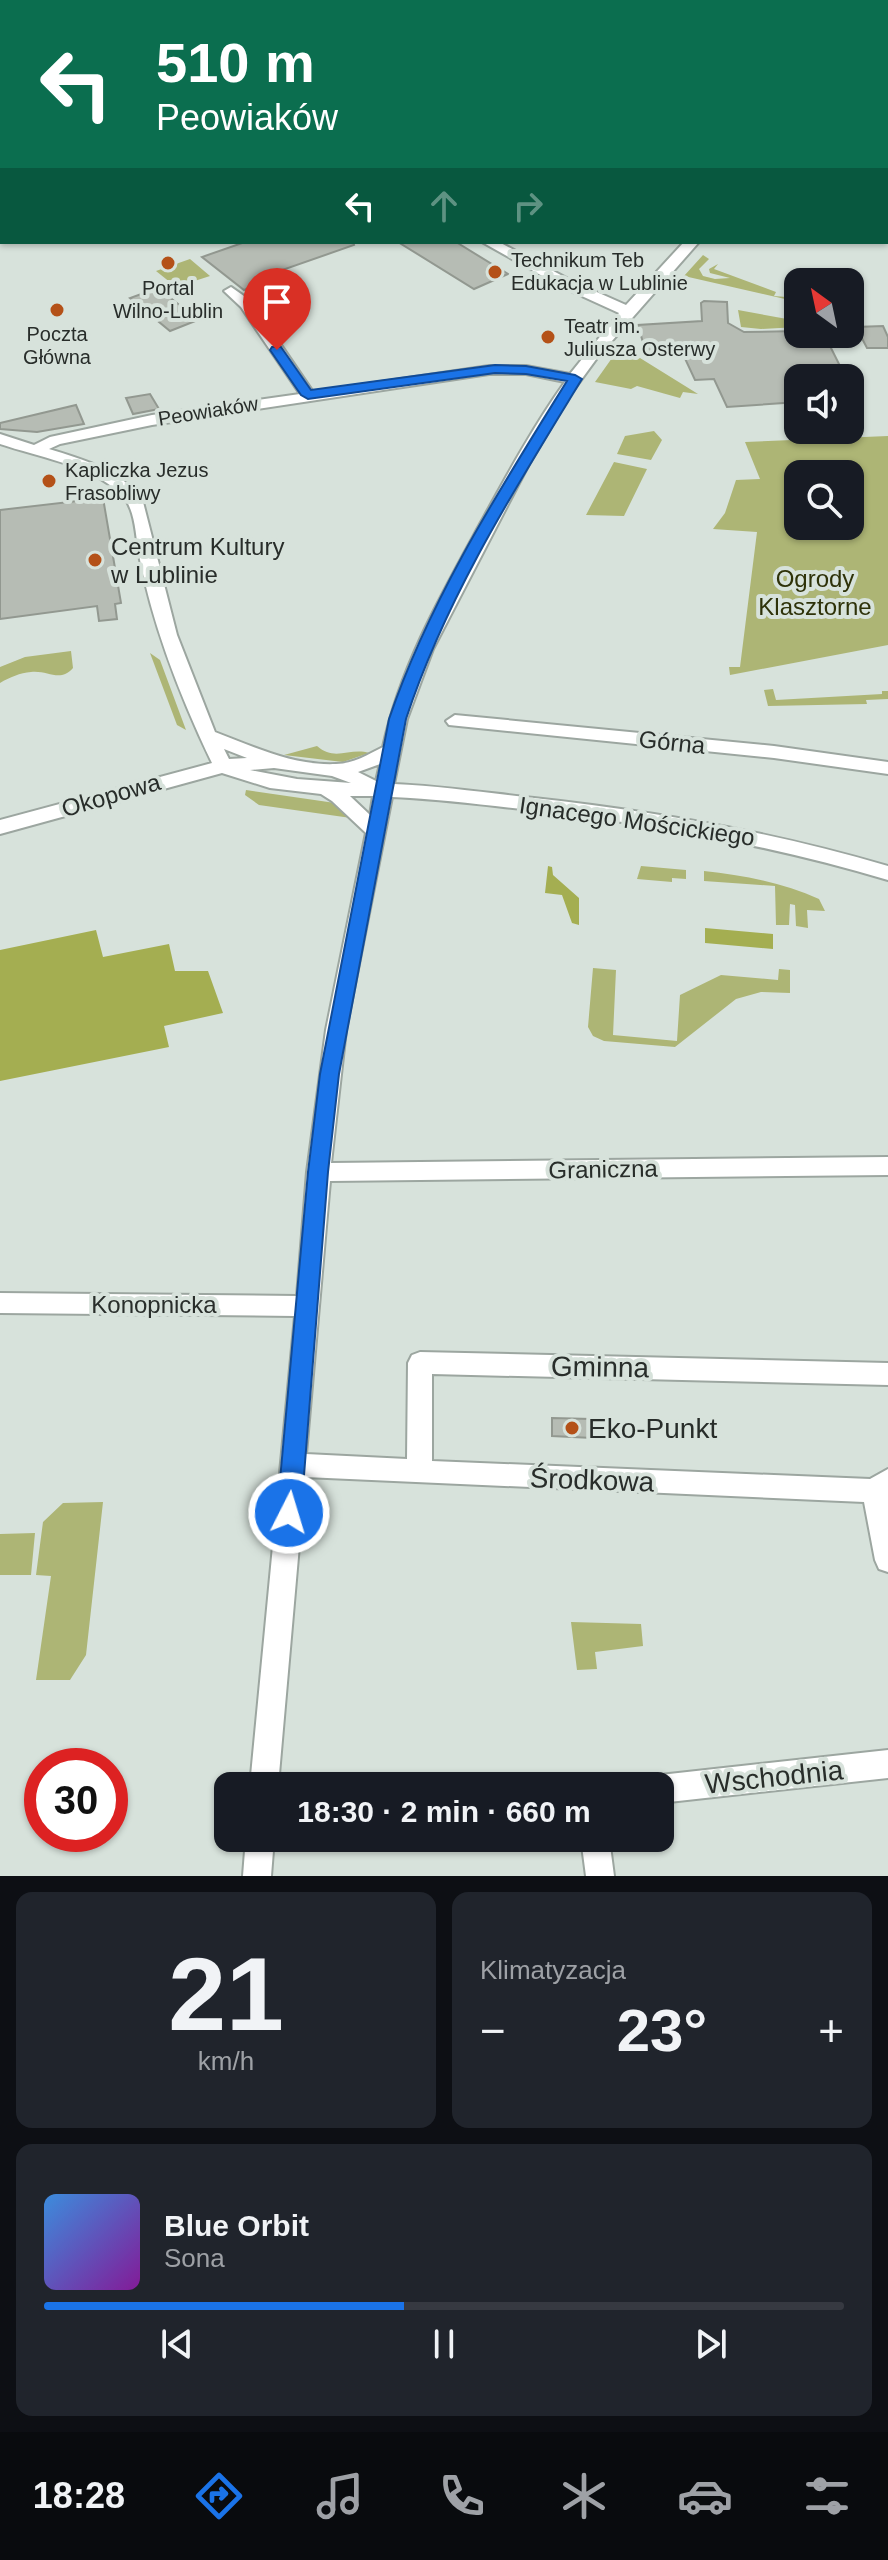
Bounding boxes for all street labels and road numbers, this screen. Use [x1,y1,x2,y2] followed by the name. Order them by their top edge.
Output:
[156,392,260,430] street label: Peowiaków
[637,725,707,759] street label: Górna
[59,768,164,822] street label: Okopowa
[518,791,756,851] street label: Ignacego Mościckiego
[548,1155,659,1183] street label: Graniczna
[91,1291,217,1318] street label: Konopnicka
[551,1351,650,1383] street label: Gminna
[529,1461,655,1498] street label: Środkowa
[704,1754,845,1800] street label: Wschodnia

